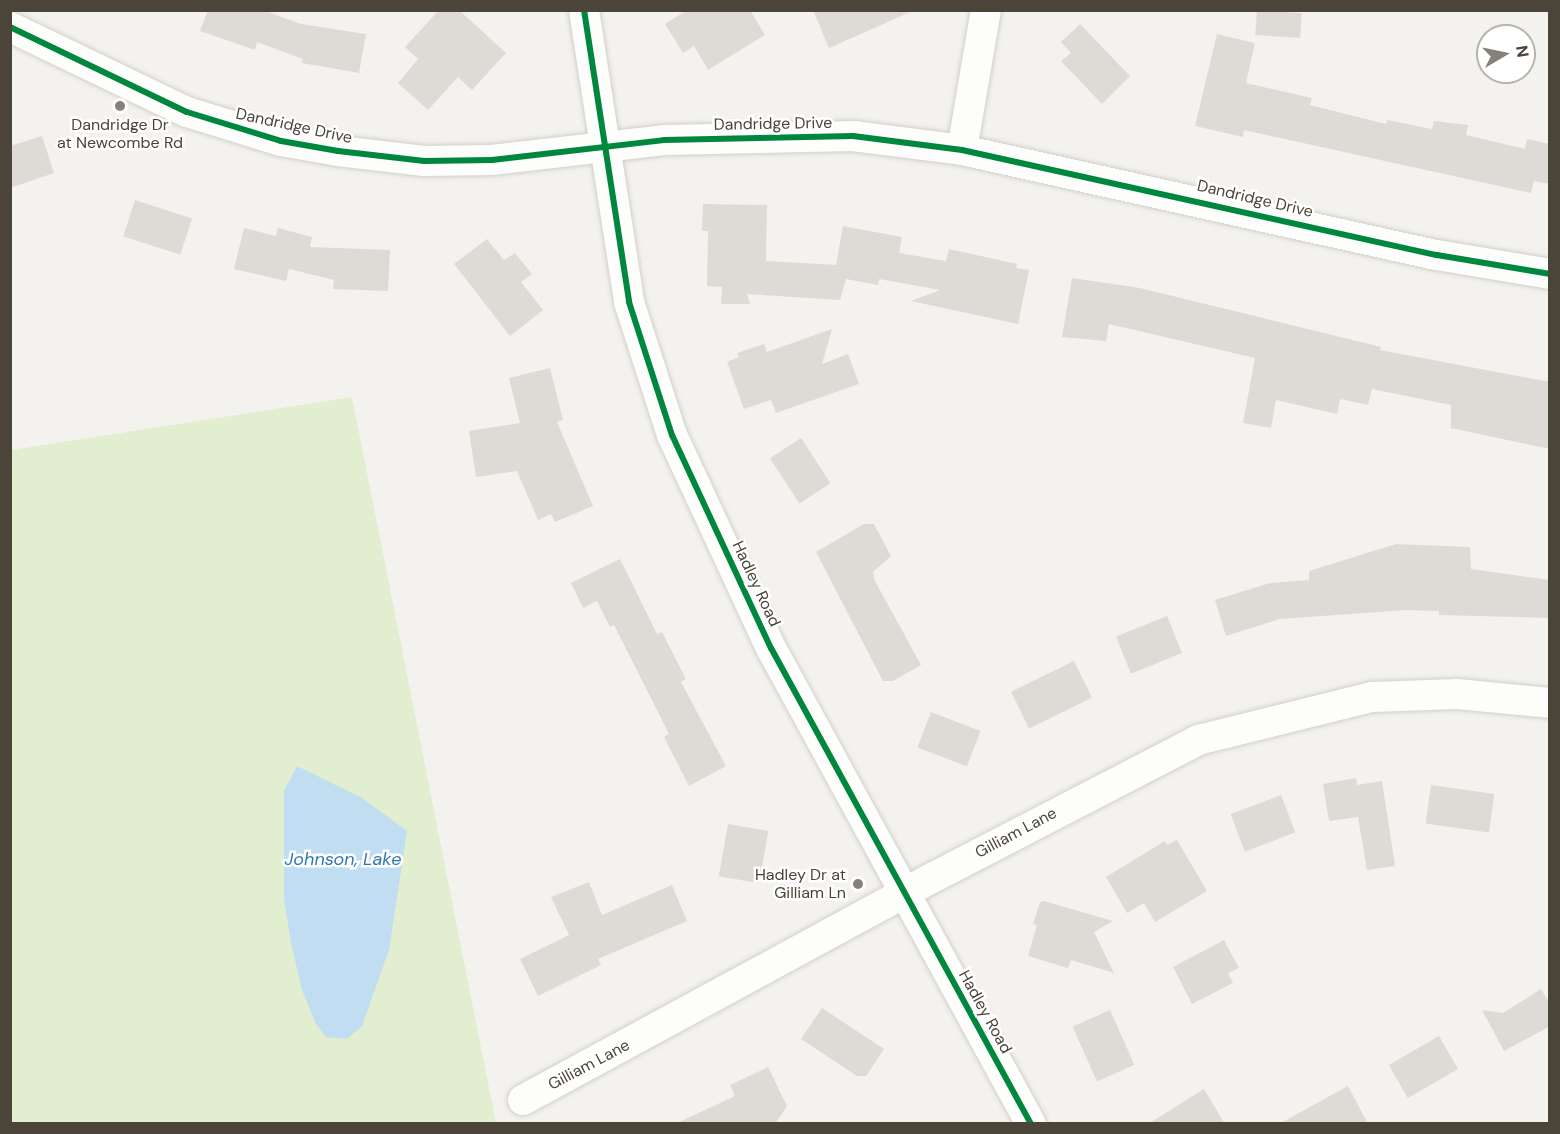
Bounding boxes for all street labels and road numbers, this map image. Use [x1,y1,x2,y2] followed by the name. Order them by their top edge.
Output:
[234,104,354,148] street label: Dandridge Drive
[714,113,832,135] street label: Dandridge Drive
[1195,176,1315,222] street label: Dandridge Drive
[728,538,784,630] street label: Hadley Road
[972,803,1060,863] street label: Gilliam Lane
[954,967,1016,1057] street label: Hadley Road
[545,1035,633,1095] street label: Gilliam Lane

